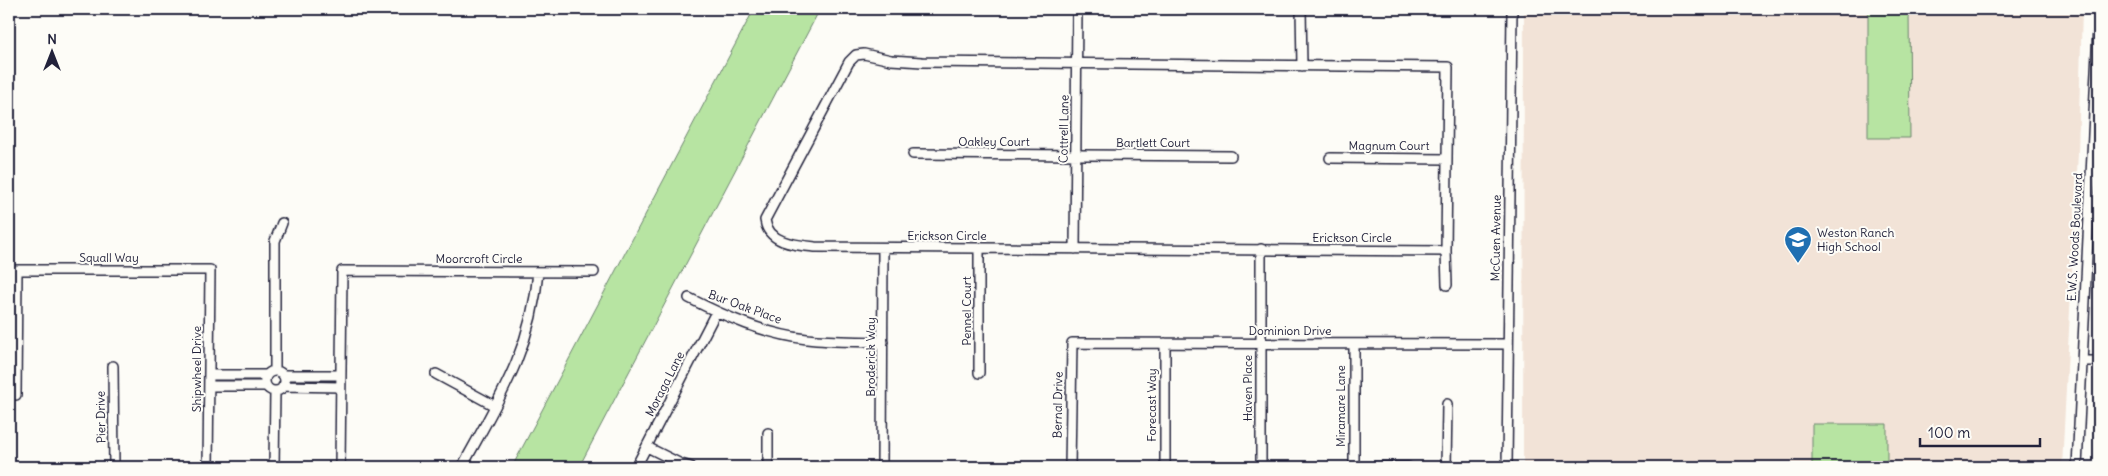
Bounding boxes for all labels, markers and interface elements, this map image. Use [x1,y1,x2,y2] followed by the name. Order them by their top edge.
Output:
[28,28,78,78] north arrow
[47,30,57,48] text: N
[1055,95,1072,163] street label: Cottrell Lane
[958,134,1030,149] street label: Oakley Court
[1116,135,1190,150] street label: Bartlett Court
[1349,138,1429,153] street label: Magnum Court
[2064,172,2085,302] street label: E.W.S. Woods Boulevard
[1487,194,1504,282] street label: McCuen Avenue
[1783,225,1813,264] school or university icon: Weston Ranch High School
[1817,225,1894,254] place label: Weston Ranch High School
[907,228,987,243] street label: Erickson Circle
[1312,230,1392,245] street label: Erickson Circle
[79,250,139,265] street label: Squall Way
[436,251,522,266] street label: Moorcroft Circle
[959,276,974,346] street label: Pennel Court
[707,286,784,327] street label: Bur Oak Place
[863,317,878,397] street label: Broderick Way
[1248,323,1332,338] street label: Dominion Drive
[189,326,204,412] street label: Shipwheel Drive
[642,349,687,419] street label: Moraga Lane
[1240,355,1255,421] street label: Haven Place
[1333,365,1348,447] street label: Miramare Lane
[1144,368,1159,442] street label: Forecast Way
[1049,371,1066,439] street label: Bernal Drive
[93,391,108,443] street label: Pier Drive
[1920,416,2040,448] scale bar
[1928,423,1970,442] text: 100 m

